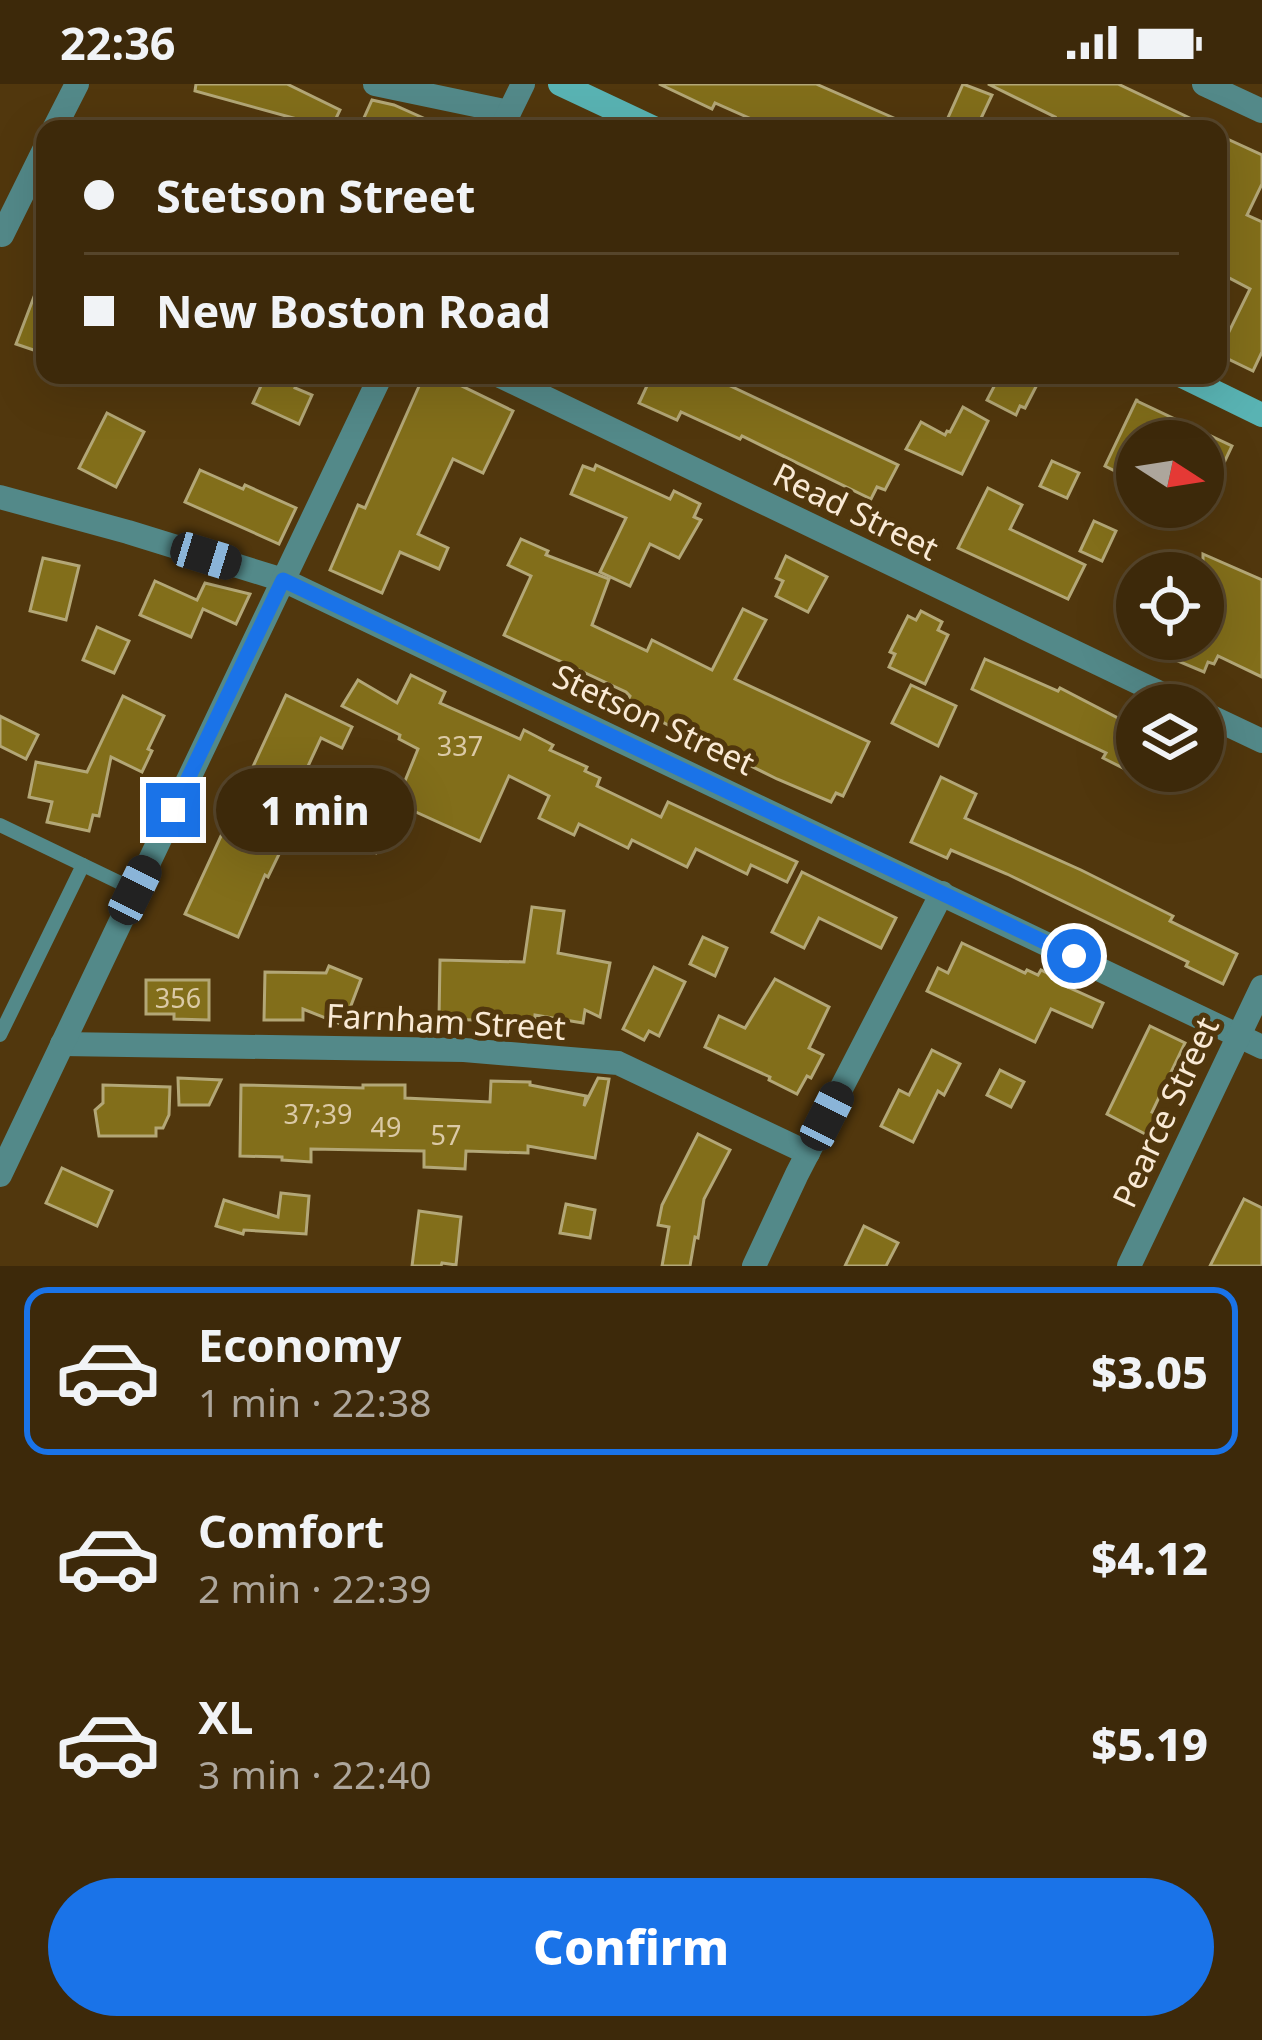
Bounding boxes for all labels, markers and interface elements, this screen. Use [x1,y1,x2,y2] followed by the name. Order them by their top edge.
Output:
[60,12,176,73] text: 22:36
[156,165,475,226] text: Stetson Street
[156,280,551,341] text: New Boston Road
[1116,420,1224,528] north arrow
[1116,420,1224,792] map controls
[766,452,946,570] street label: Read Street
[166,528,246,584] car
[1116,552,1224,660] button: locate
[546,653,762,785] street label: Stetson Street
[1116,684,1224,792] button: layers
[437,727,483,764] house number: 337
[215,768,413,852] callout: 1 min
[146,783,200,837] route end
[261,783,369,836] text: 1 min
[103,850,167,930] car
[1047,929,1101,983] route start
[155,979,201,1016] house number: 356
[325,992,567,1050] street label: Farnham Street
[1101,1009,1229,1215] street label: Pearce Street
[795,1076,859,1156] car
[283,1095,353,1132] house number: 37;39
[371,1108,401,1145] house number: 49
[431,1116,461,1153] house number: 57
[198,1314,402,1375] text: Economy
[54,1317,162,1425] icon: car
[1091,1341,1208,1402] text: $3.05
[198,1375,432,1428] text: 1 min · 22:38
[198,1500,384,1561] text: Comfort
[54,1503,162,1611] icon: car
[1091,1527,1208,1588] text: $4.12
[198,1561,432,1614] text: 2 min · 22:39
[198,1686,253,1747] text: XL
[54,1689,162,1797] icon: car
[1091,1713,1208,1774] text: $5.19
[198,1747,432,1800] text: 3 min · 22:40
[48,1878,1214,2016] button: Confirm

